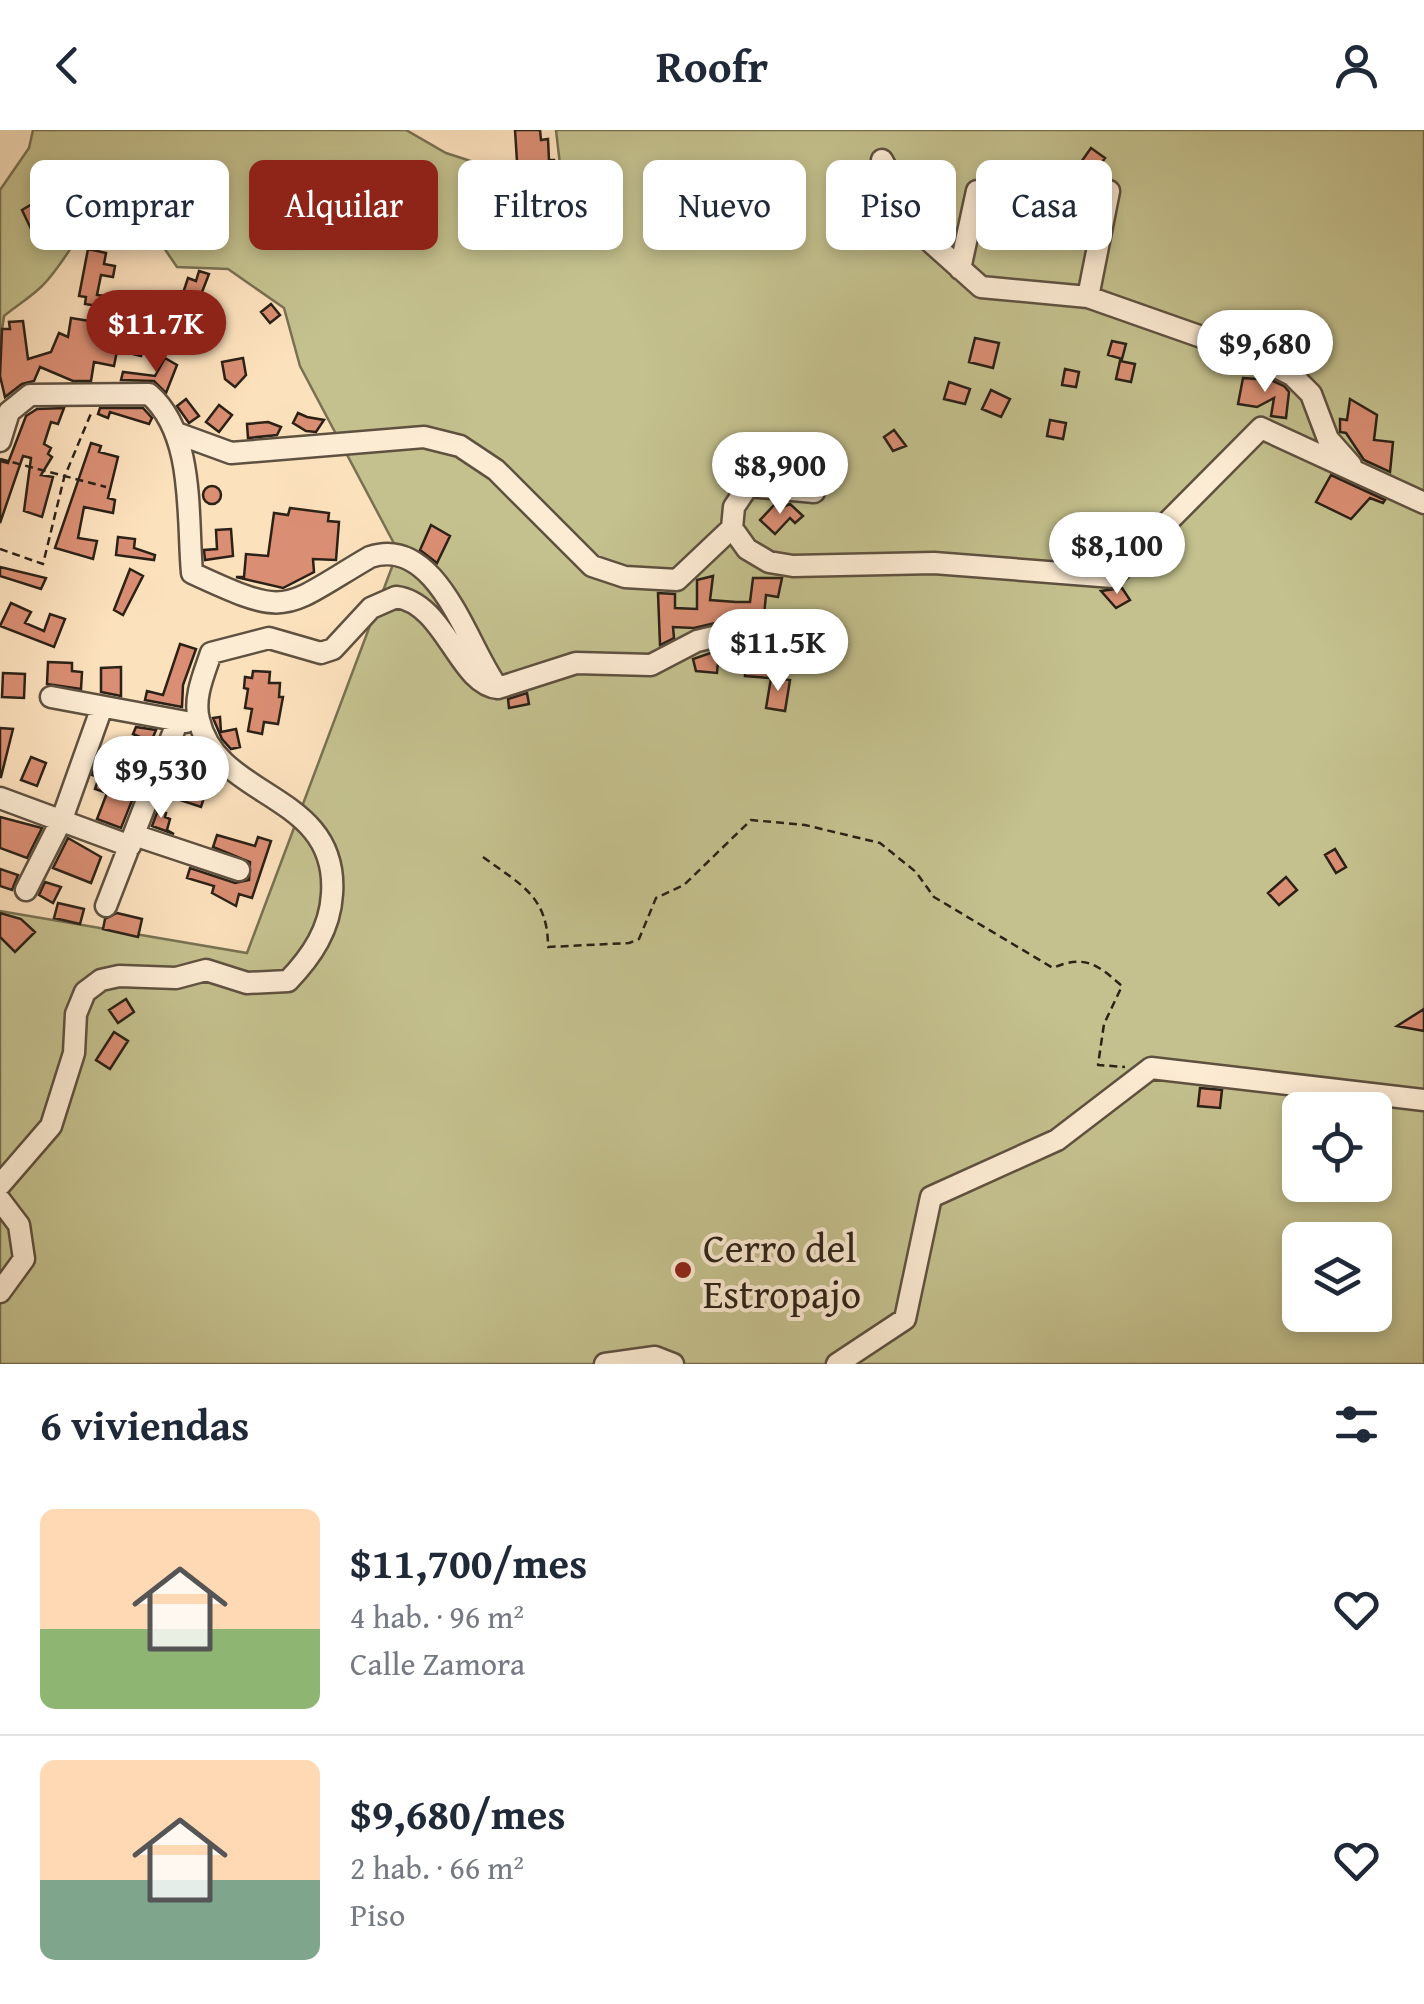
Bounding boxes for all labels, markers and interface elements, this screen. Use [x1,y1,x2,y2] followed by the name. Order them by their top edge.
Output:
[656,33,768,98] text: Roofr
[40,38,95,93] icon: back
[1329,38,1384,93] icon: person
[30,160,229,250] chip: Comprar
[249,160,438,250] chip: Alquilar
[458,160,623,250] chip: Filtros
[643,160,806,250] chip: Nuevo
[826,160,956,250] chip: Piso
[976,160,1112,250] chip: Casa
[75,290,237,375] pin: $11.7K
[108,299,204,346] text: $11.7K
[1184,310,1346,395] pin: $9,680
[1219,319,1311,366] text: $9,680
[699,432,861,517] pin: $8,900
[734,441,826,488] text: $8,900
[1036,512,1198,597] pin: $8,100
[1071,521,1163,568] text: $8,100
[697,609,859,694] pin: $11.5K
[730,618,826,665] text: $11.5K
[80,736,242,821] pin: $9,530
[115,745,207,792] text: $9,530
[1282,1092,1392,1332] map controls
[1282,1092,1392,1202] button: locate
[703,1218,861,1323] place label: Cerro del Estropajo
[1282,1222,1392,1332] button: layers
[672,1259,694,1281] marker: Cerro del Estropajo
[40,1394,249,1455] text: 6 viviendas
[1329,1397,1384,1452] icon: filters
[350,1532,587,1593] text: $11,700/mes
[120,1549,240,1669] icon: home
[1329,1582,1384,1637] icon: heart
[350,1593,524,1640] text: 4 hab. · 96 m²
[350,1640,525,1687] text: Calle Zamora
[350,1783,565,1844] text: $9,680/mes
[120,1800,240,1920] icon: home
[1329,1833,1384,1888] icon: heart
[350,1844,524,1891] text: 2 hab. · 66 m²
[350,1891,405,1938] text: Piso

